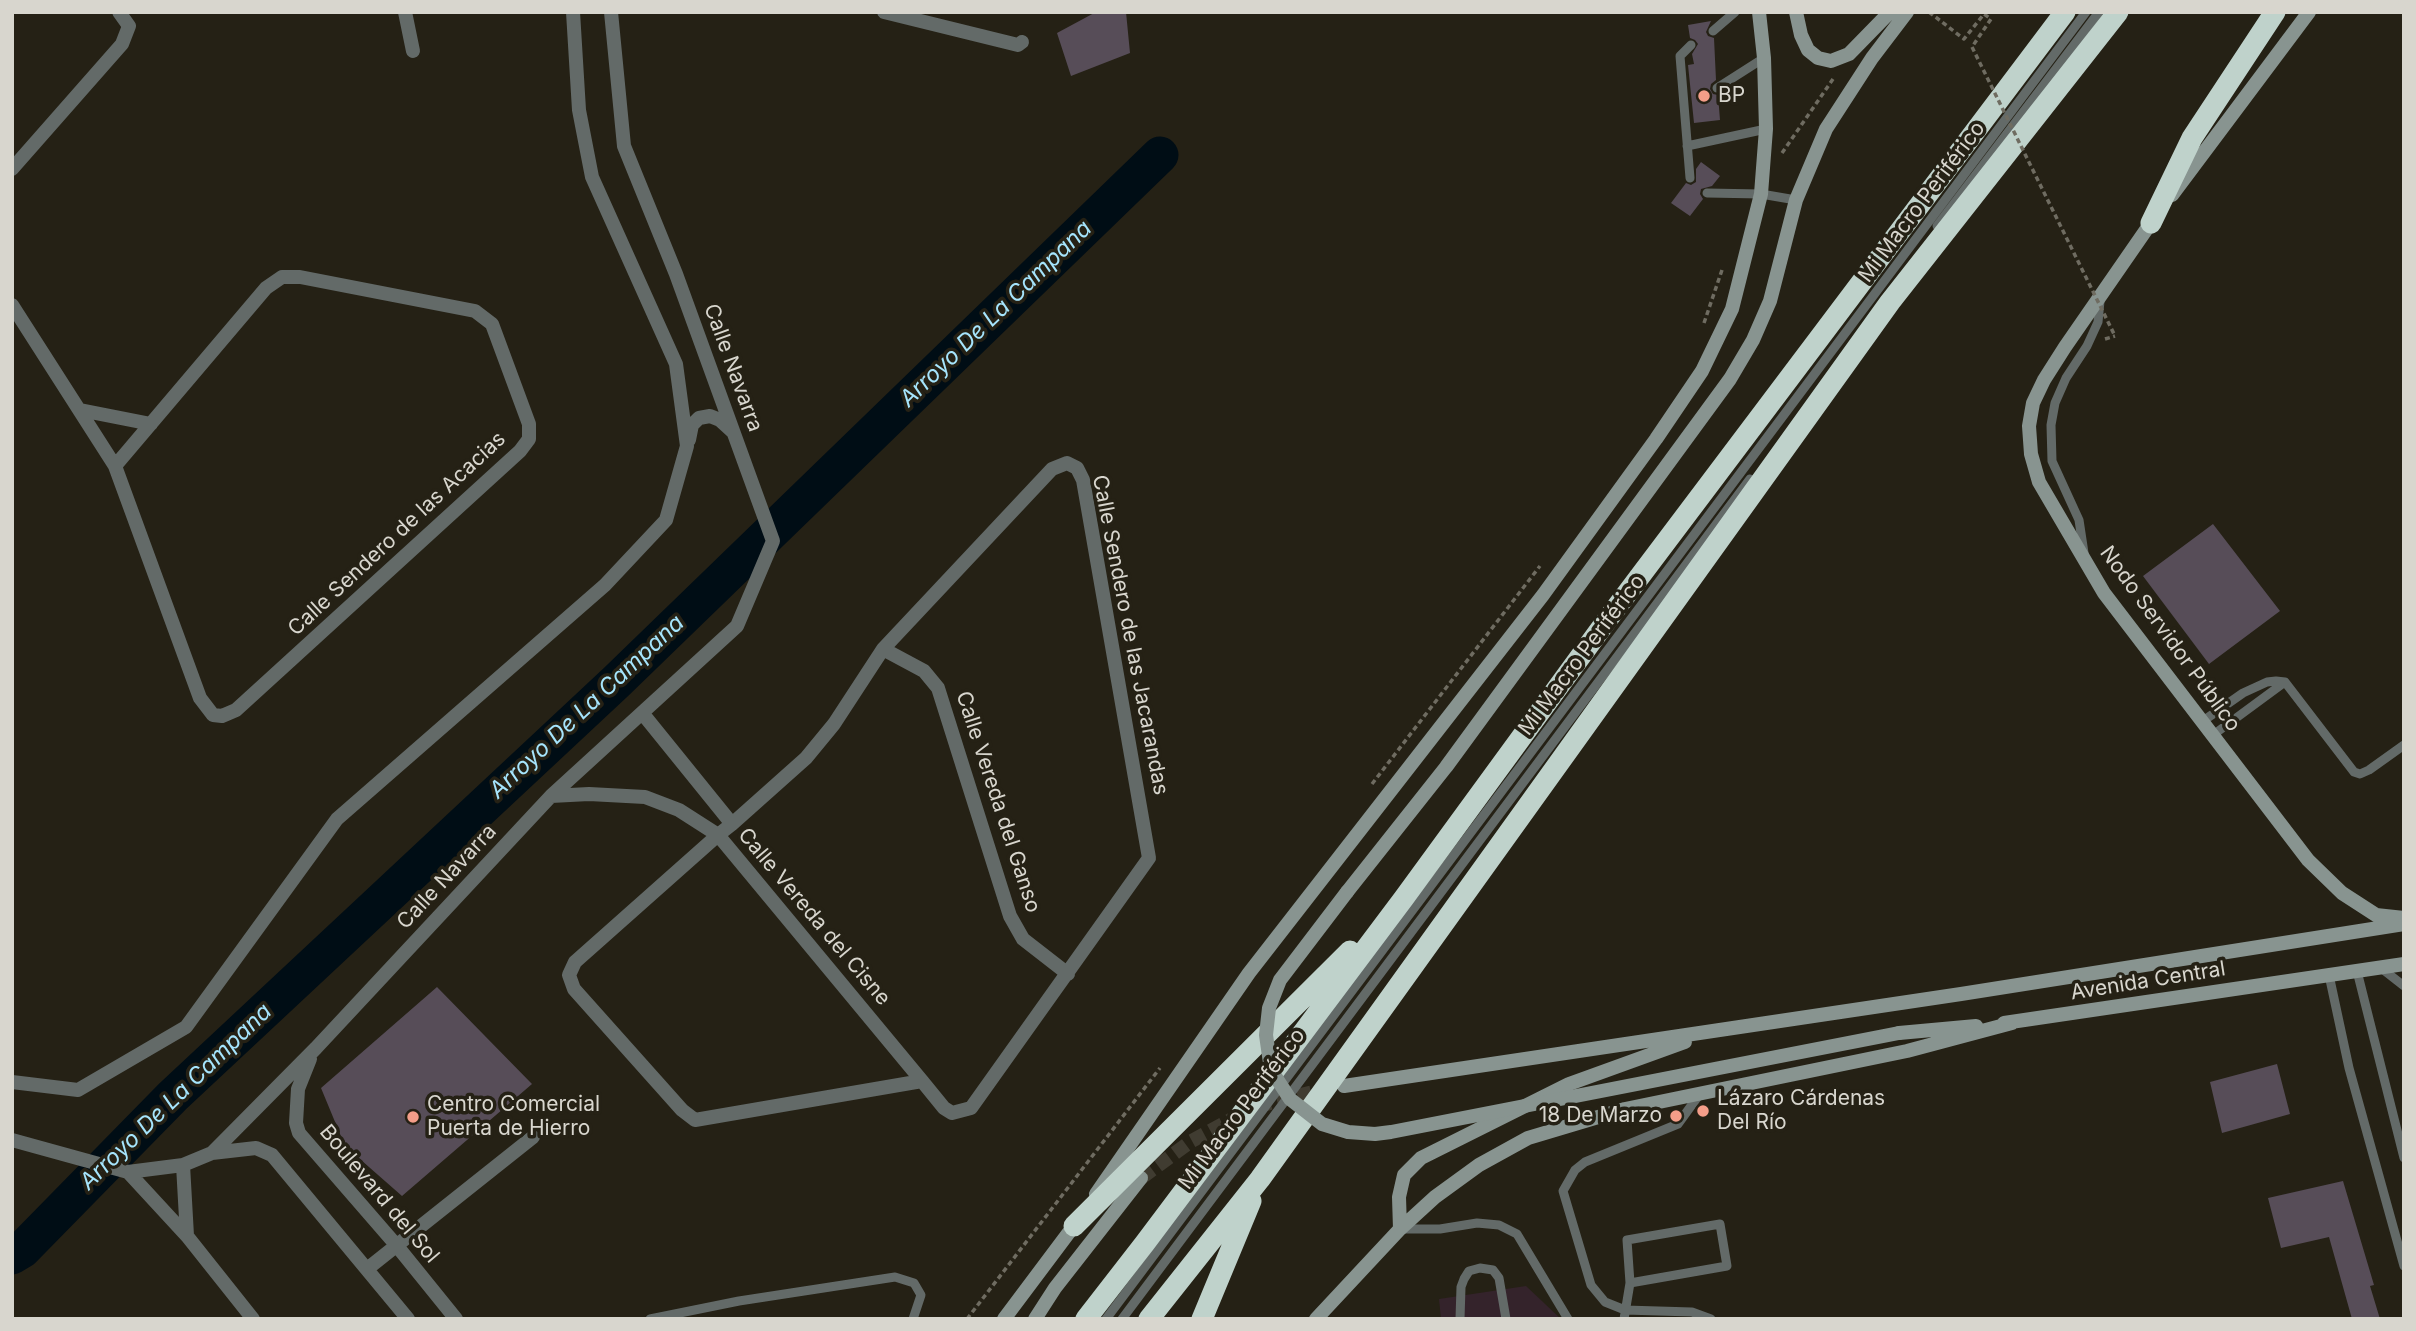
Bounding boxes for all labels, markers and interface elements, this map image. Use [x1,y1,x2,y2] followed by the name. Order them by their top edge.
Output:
[1718,83,1745,109] place label: BP
[1696,88,1712,104] marker: BP
[1853,117,1991,287] street label: Mi Macro Periférico
[894,215,1098,413] water label: Arroyo De La Campana
[698,301,768,435] street label: Calle Navarra
[283,427,511,641] street label: Calle Sendero de las Acacias
[1087,473,1173,797] street label: Calle Sendero de las Jacarandas
[2094,541,2246,737] street label: Nodo Servidor Público
[1513,570,1651,740] street label: Mi Macro Periférico
[484,610,690,804] water label: Arroyo De La Campana
[950,688,1046,916] street label: Calle Vereda del Ganso
[392,819,502,935] street label: Calle Navarra
[732,823,896,1011] street label: Calle Vereda del Cisne
[2069,956,2227,1006] street label: Avenida Central
[74,998,278,1196] water label: Arroyo De La Campana
[1173,1024,1311,1194] street label: Mi Macro Periférico
[1717,1086,1885,1136] place label: Lázaro Cárdenas Del Río
[427,1092,600,1142] place label: Centro Comercial Puerta de Hierro
[1539,1103,1662,1129] place label: 18 De Marzo
[1695,1103,1711,1119] marker: Lázaro Cárdenas Del Río
[1668,1108,1684,1124] marker: 18 De Marzo
[405,1109,421,1125] marker: Centro Comercial Puerta de Hierro
[314,1120,444,1268] street label: Boulevard del Sol

